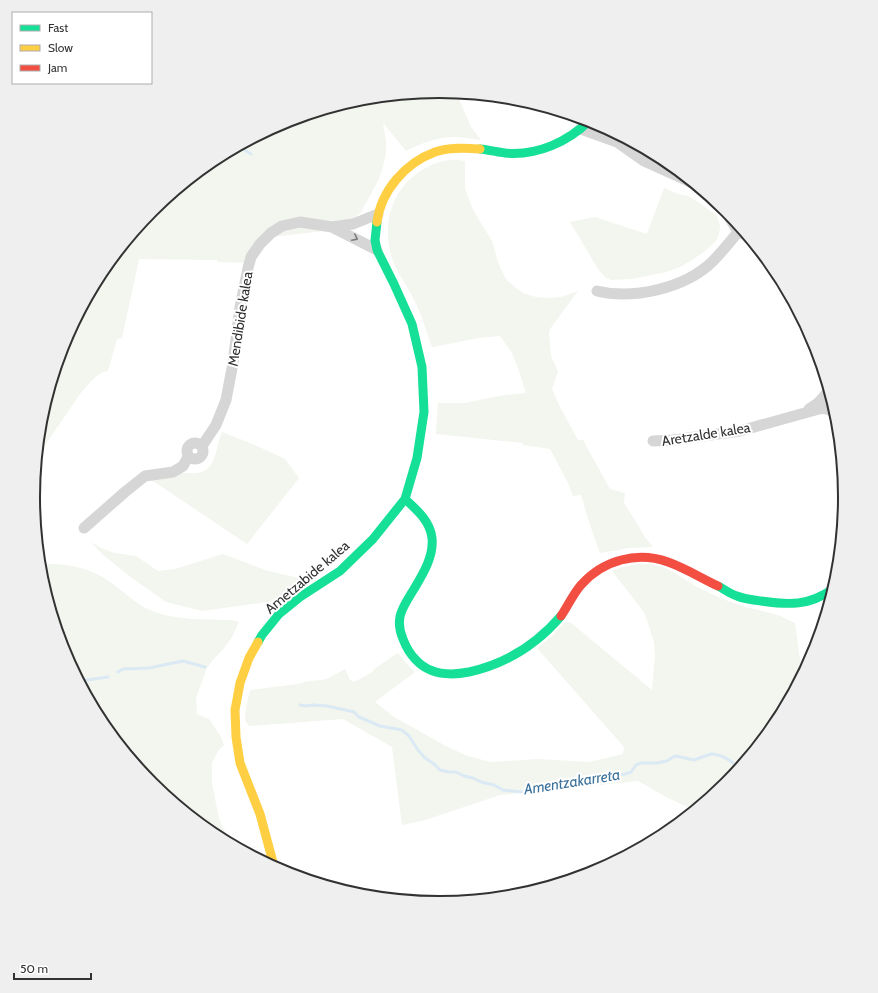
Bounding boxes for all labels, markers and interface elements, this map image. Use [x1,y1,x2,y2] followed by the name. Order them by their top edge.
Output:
[12,12,152,84] legend
[48,20,68,35] text: Fast
[48,40,73,55] text: Slow
[47,60,67,75] text: Jam
[351,233,358,241] one-way arrow
[224,270,256,368] street label: Mendibide kalea
[660,418,752,450] street label: Aretzalde kalea
[261,536,353,618] street label: Ametzabide kalea
[522,766,621,799] water label: Amentzakarreta
[14,955,91,981] scale bar
[20,961,48,976] text: 50 m

